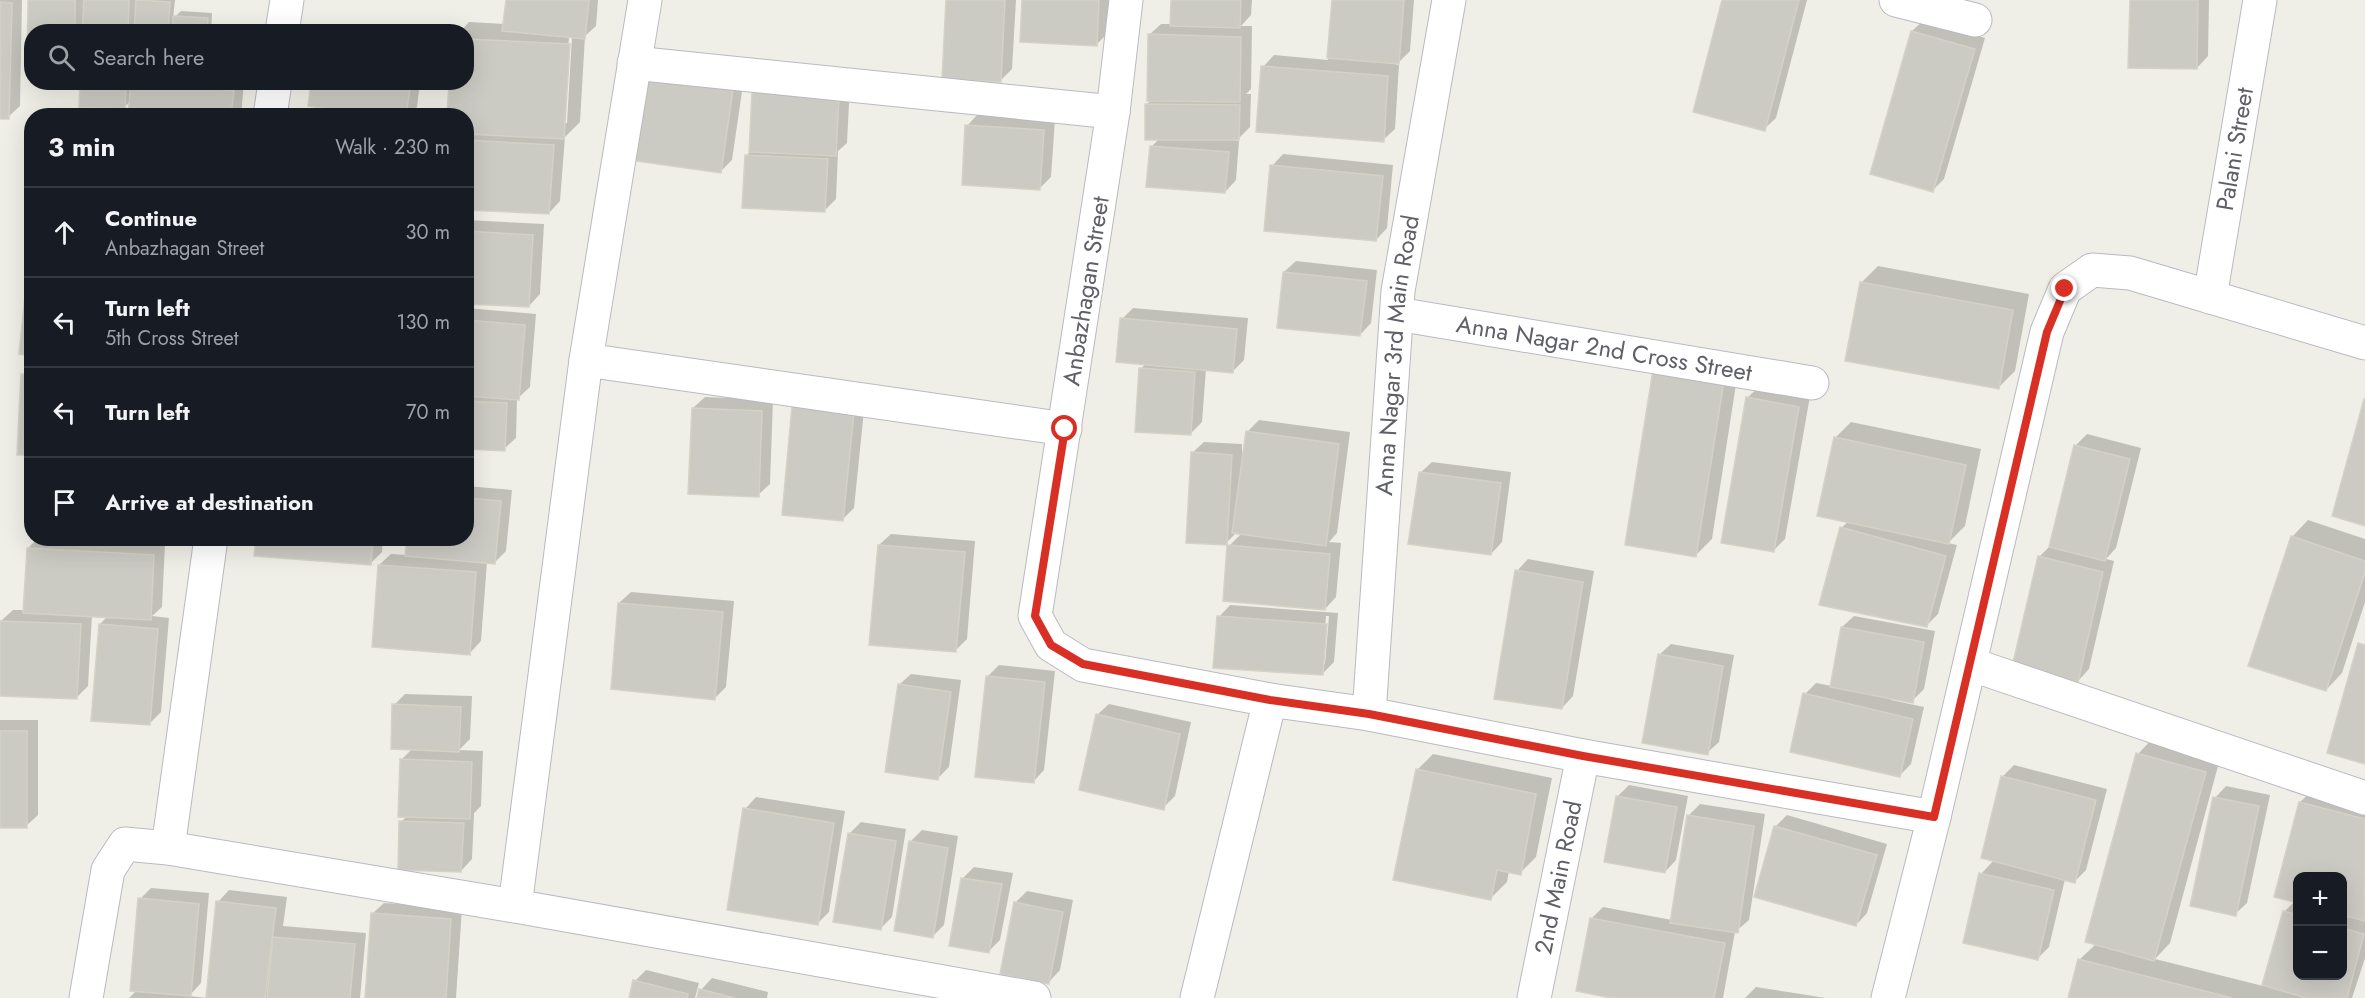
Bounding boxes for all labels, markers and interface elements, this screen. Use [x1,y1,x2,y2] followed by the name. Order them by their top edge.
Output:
[24,24,474,90] search box
[45,41,78,74] icon: search
[93,41,204,73] text: Search here
[2207,85,2262,213] street label: Palani Street
[48,128,115,166] text: 3 min
[335,133,450,162] text: Walk · 230 m
[1053,194,1118,388] street label: Anbazhagan Street
[105,202,197,234] text: Continue
[1366,212,1428,497] street label: Anna Nagar 3rd Main Road
[48,216,81,249] icon: ahead
[405,218,450,247] text: 30 m
[105,234,264,263] text: Anbazhagan Street
[2051,275,2077,301] route end
[105,292,190,324] text: Turn left
[48,306,81,339] icon: left
[1454,306,1755,390] street label: Anna Nagar 2nd Cross Street
[396,308,450,337] text: 130 m
[105,324,239,353] text: 5th Cross Street
[48,396,81,429] icon: left
[105,396,190,428] text: Turn left
[406,398,450,427] text: 70 m
[1051,415,1077,441] route start
[48,486,81,519] icon: arrive
[105,486,314,518] text: Arrive at destination
[1525,797,1591,957] street label: 2nd Main Road
[2293,872,2347,980] map controls
[2293,872,2347,926] button: +
[2293,926,2347,980] button: −

